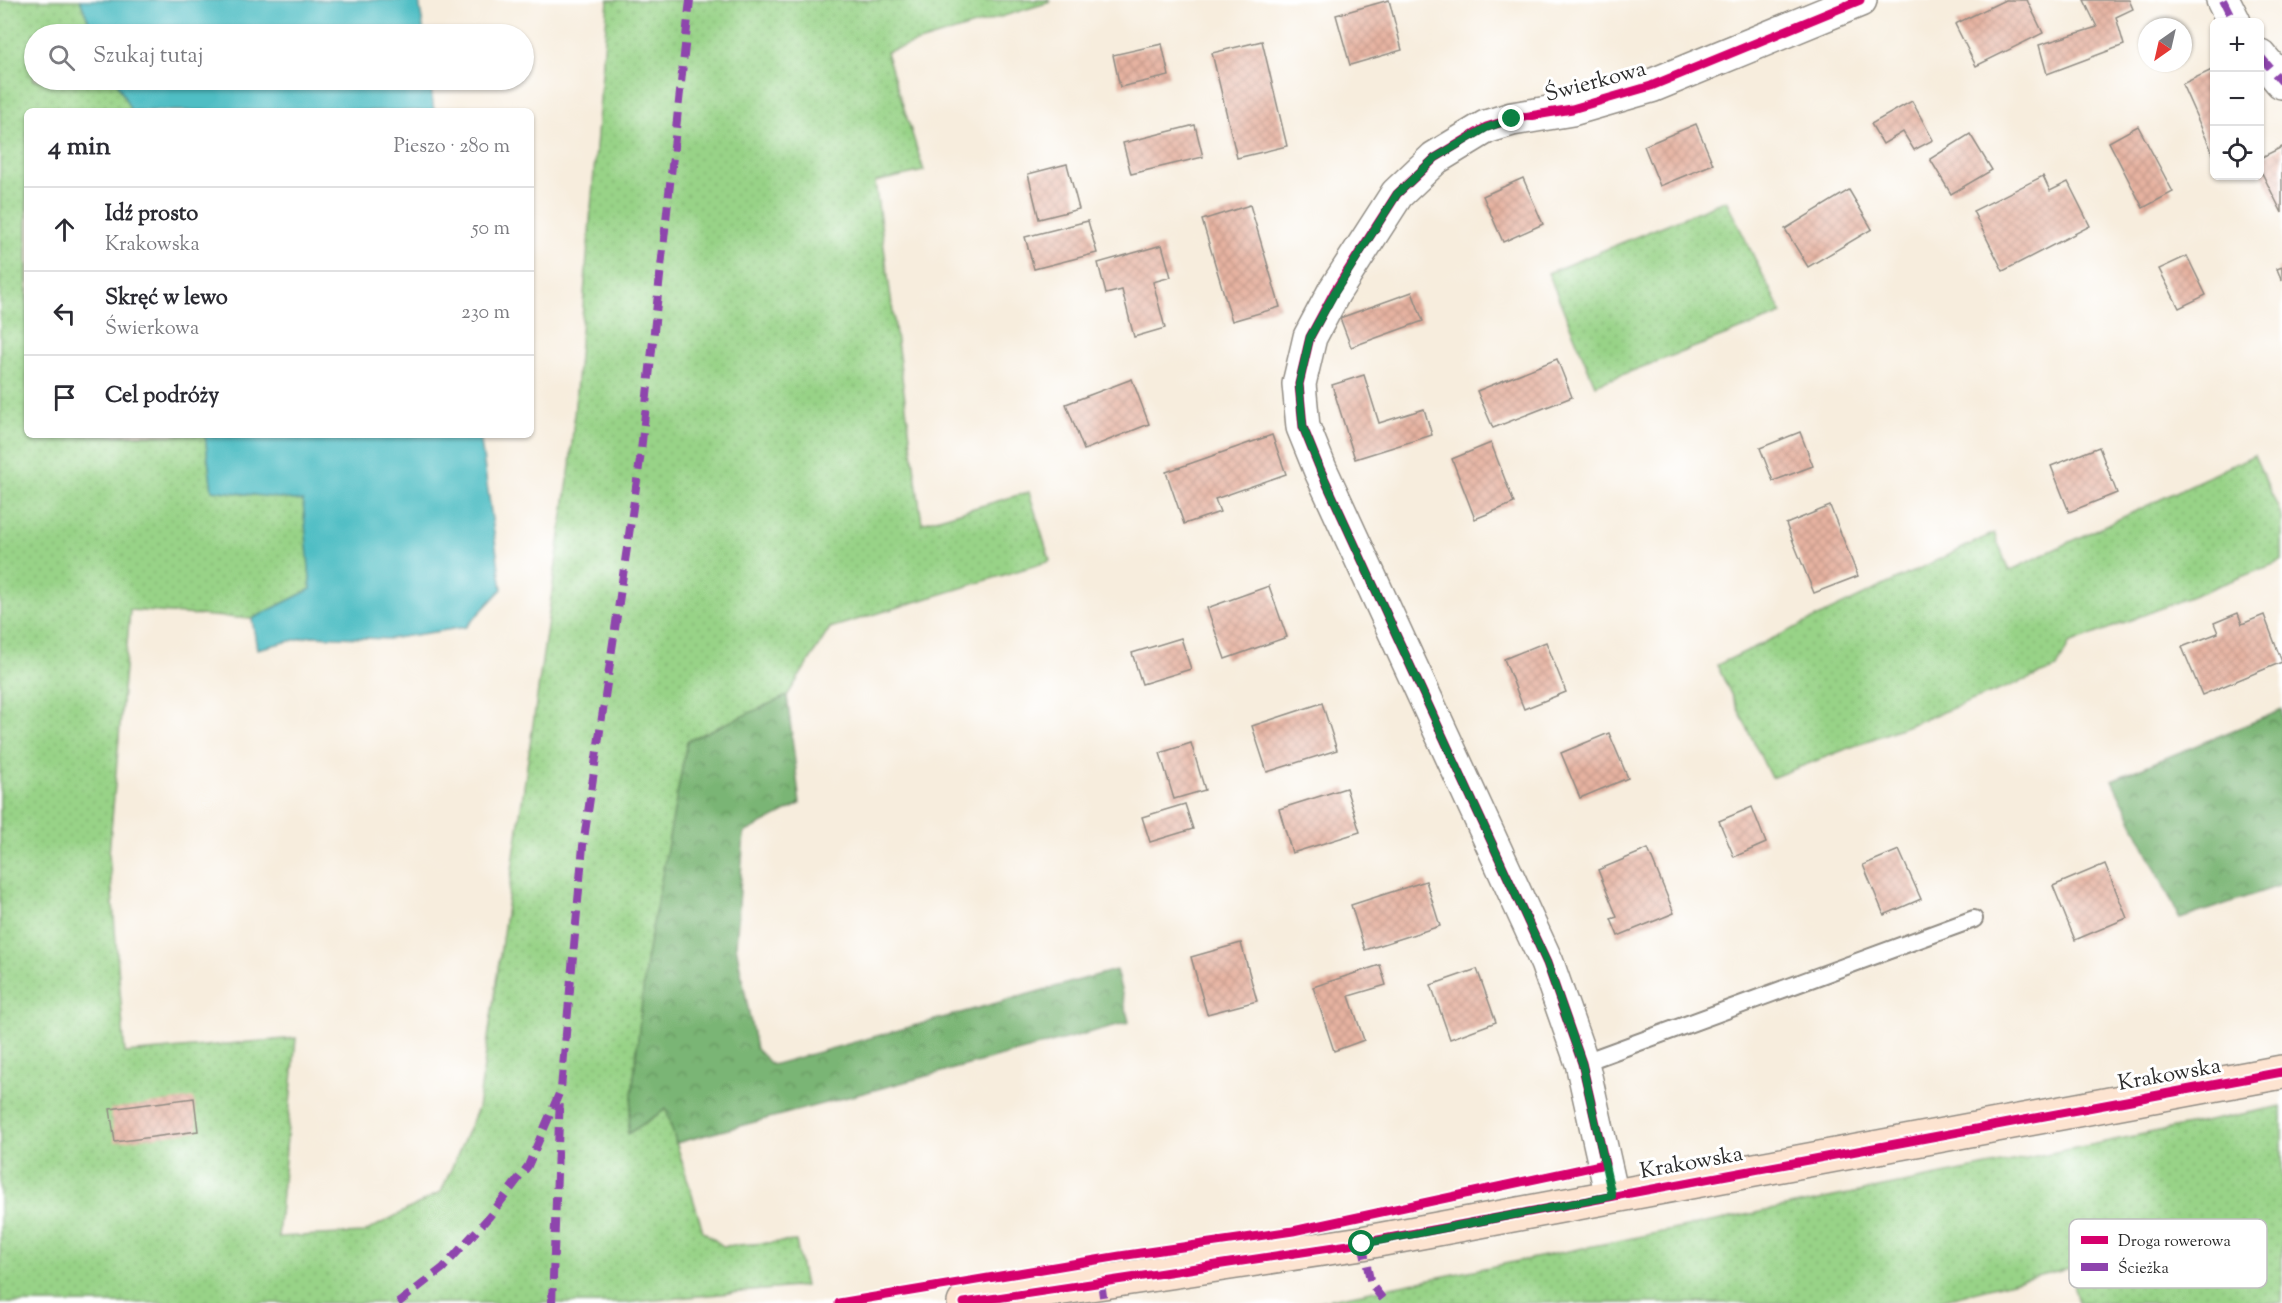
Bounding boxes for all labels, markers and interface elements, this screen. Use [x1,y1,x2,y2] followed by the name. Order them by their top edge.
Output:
[2138,18,2192,72] north arrow
[2210,18,2264,180] map controls
[2210,18,2264,72] button: +
[24,24,534,90] search box
[45,41,78,74] icon: search
[93,41,204,73] text: Szukaj tutaj
[1541,53,1650,112] street label: Świerkowa
[2210,72,2264,126] button: −
[1498,105,1524,131] route end
[2210,126,2264,180] button: locate
[48,129,111,166] text: 4 min
[393,133,510,162] text: Pieszo · 280 m
[105,199,198,231] text: Idź prosto
[48,213,81,246] icon: ahead
[472,215,510,244] text: 50 m
[105,231,200,260] text: Krakowska
[105,283,228,315] text: Skręć w lewo
[48,297,81,330] icon: left
[461,299,510,328] text: 230 m
[105,315,199,344] text: Świerkowa
[48,381,81,414] icon: arrive
[105,381,219,413] text: Cel podróży
[2115,1051,2224,1101] street label: Krakowska
[1637,1139,1746,1189] street label: Krakowska
[2069,1219,2267,1288] legend
[1348,1230,1374,1256] route start
[2118,1231,2232,1254] text: Droga rowerowa
[2118,1257,2169,1281] text: Ścieżka

